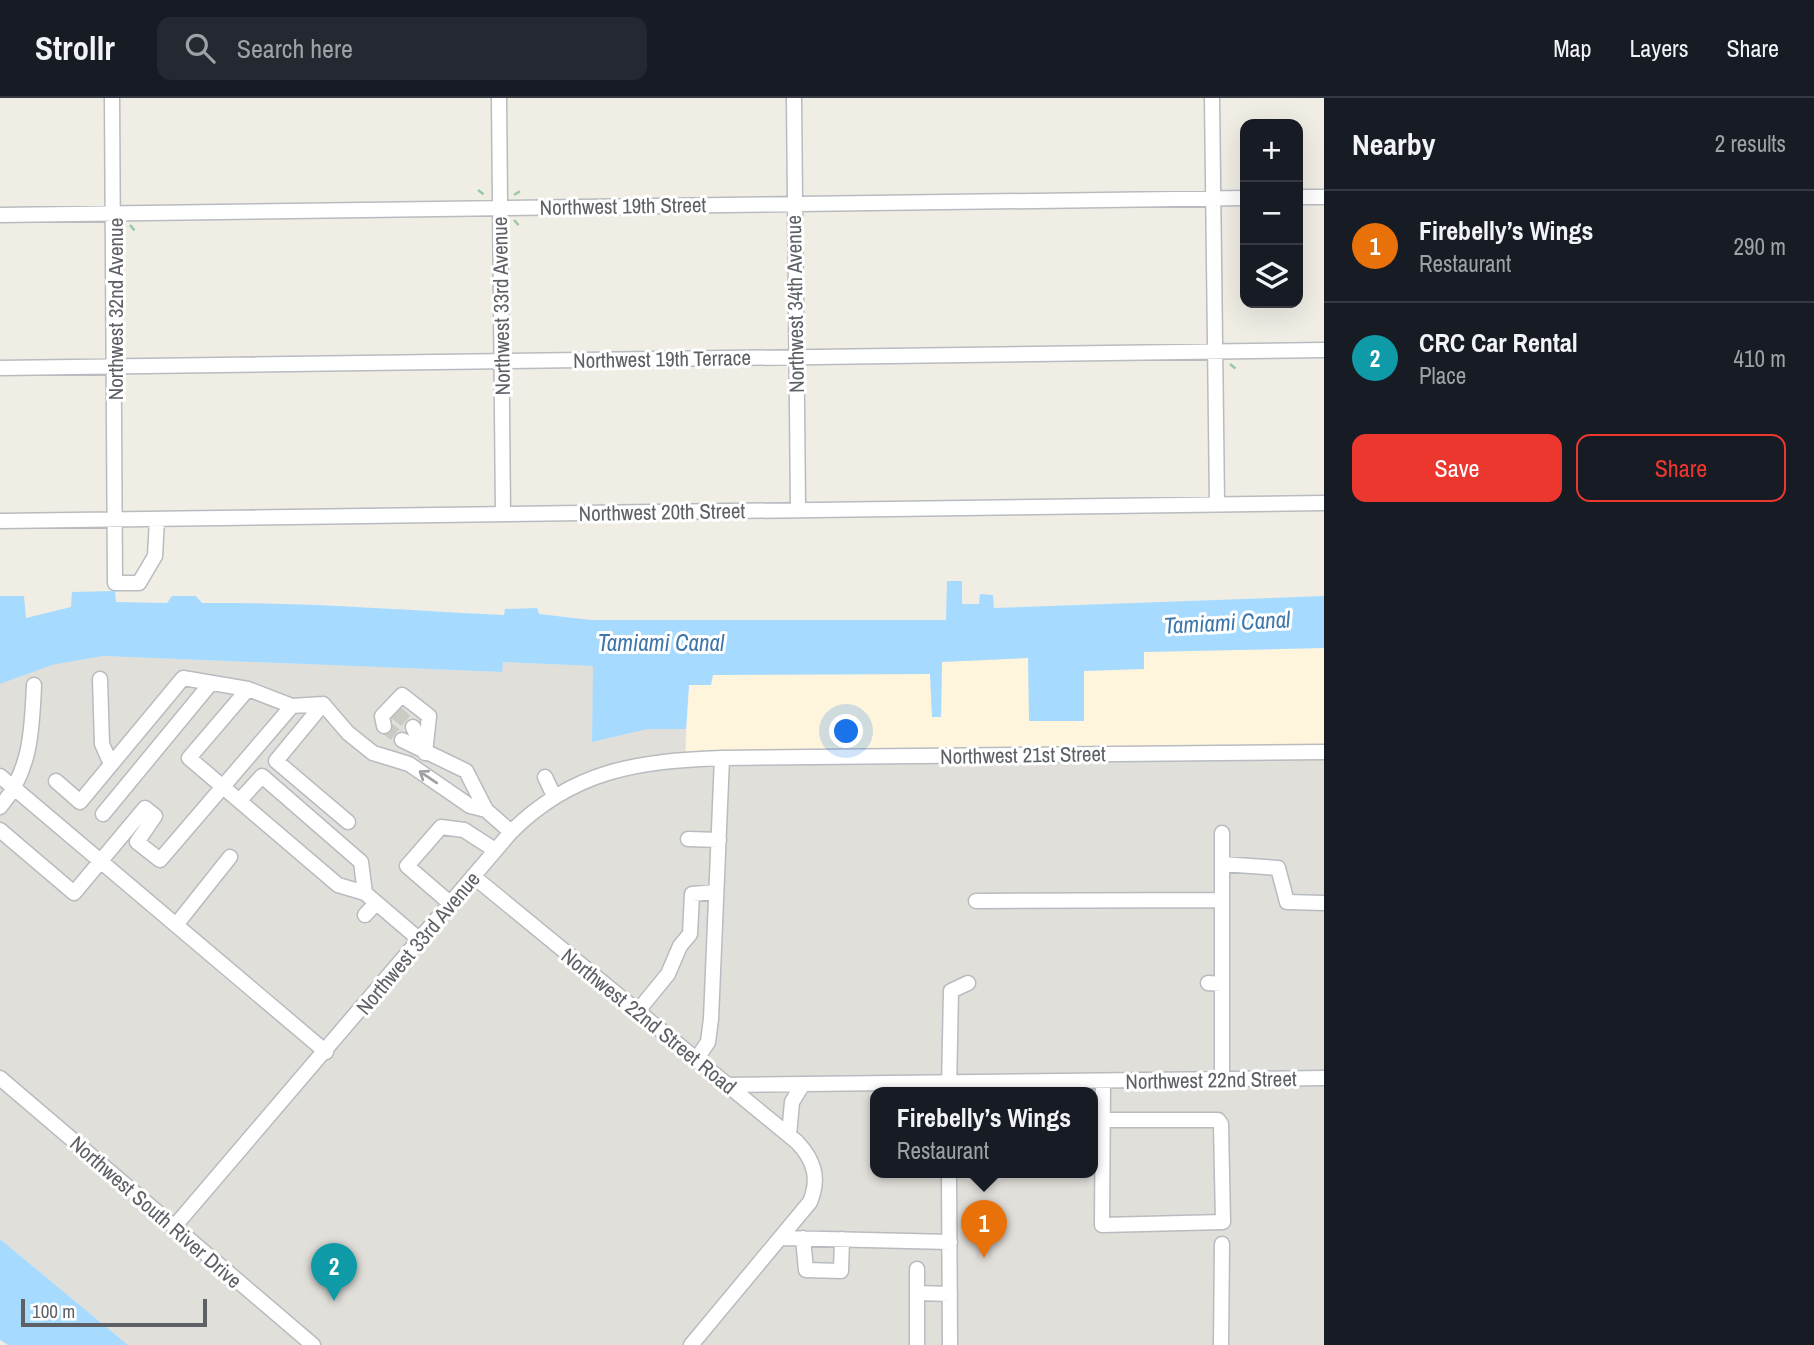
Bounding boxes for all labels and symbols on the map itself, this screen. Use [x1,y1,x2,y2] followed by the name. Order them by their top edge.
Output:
[539,190,707,222] street label: Northwest 19th Street
[779,215,811,393] street label: Northwest 34th Avenue
[485,216,517,396] street label: Northwest 33rd Avenue
[101,218,130,400] street label: Northwest 32nd Avenue
[573,343,751,375] street label: Northwest 19th Terrace
[578,496,746,528] street label: Northwest 20th Street
[1163,603,1292,641] water label: Tamiami Canal
[598,627,725,658] water label: Tamiami Canal
[829,714,863,748] your location
[940,739,1106,771] street label: Northwest 21st Street
[418,769,438,783] one-way arrow
[349,865,487,1021] street label: Northwest 33rd Avenue
[555,941,743,1101] street label: Northwest 22nd Street Road
[1125,1064,1297,1096] street label: Northwest 22nd Street
[64,1129,248,1295] street label: Northwest South River Drive
[961,1200,1007,1258] pin: 1
[311,1243,357,1301] pin: 2
[21,1296,206,1328] scale bar

